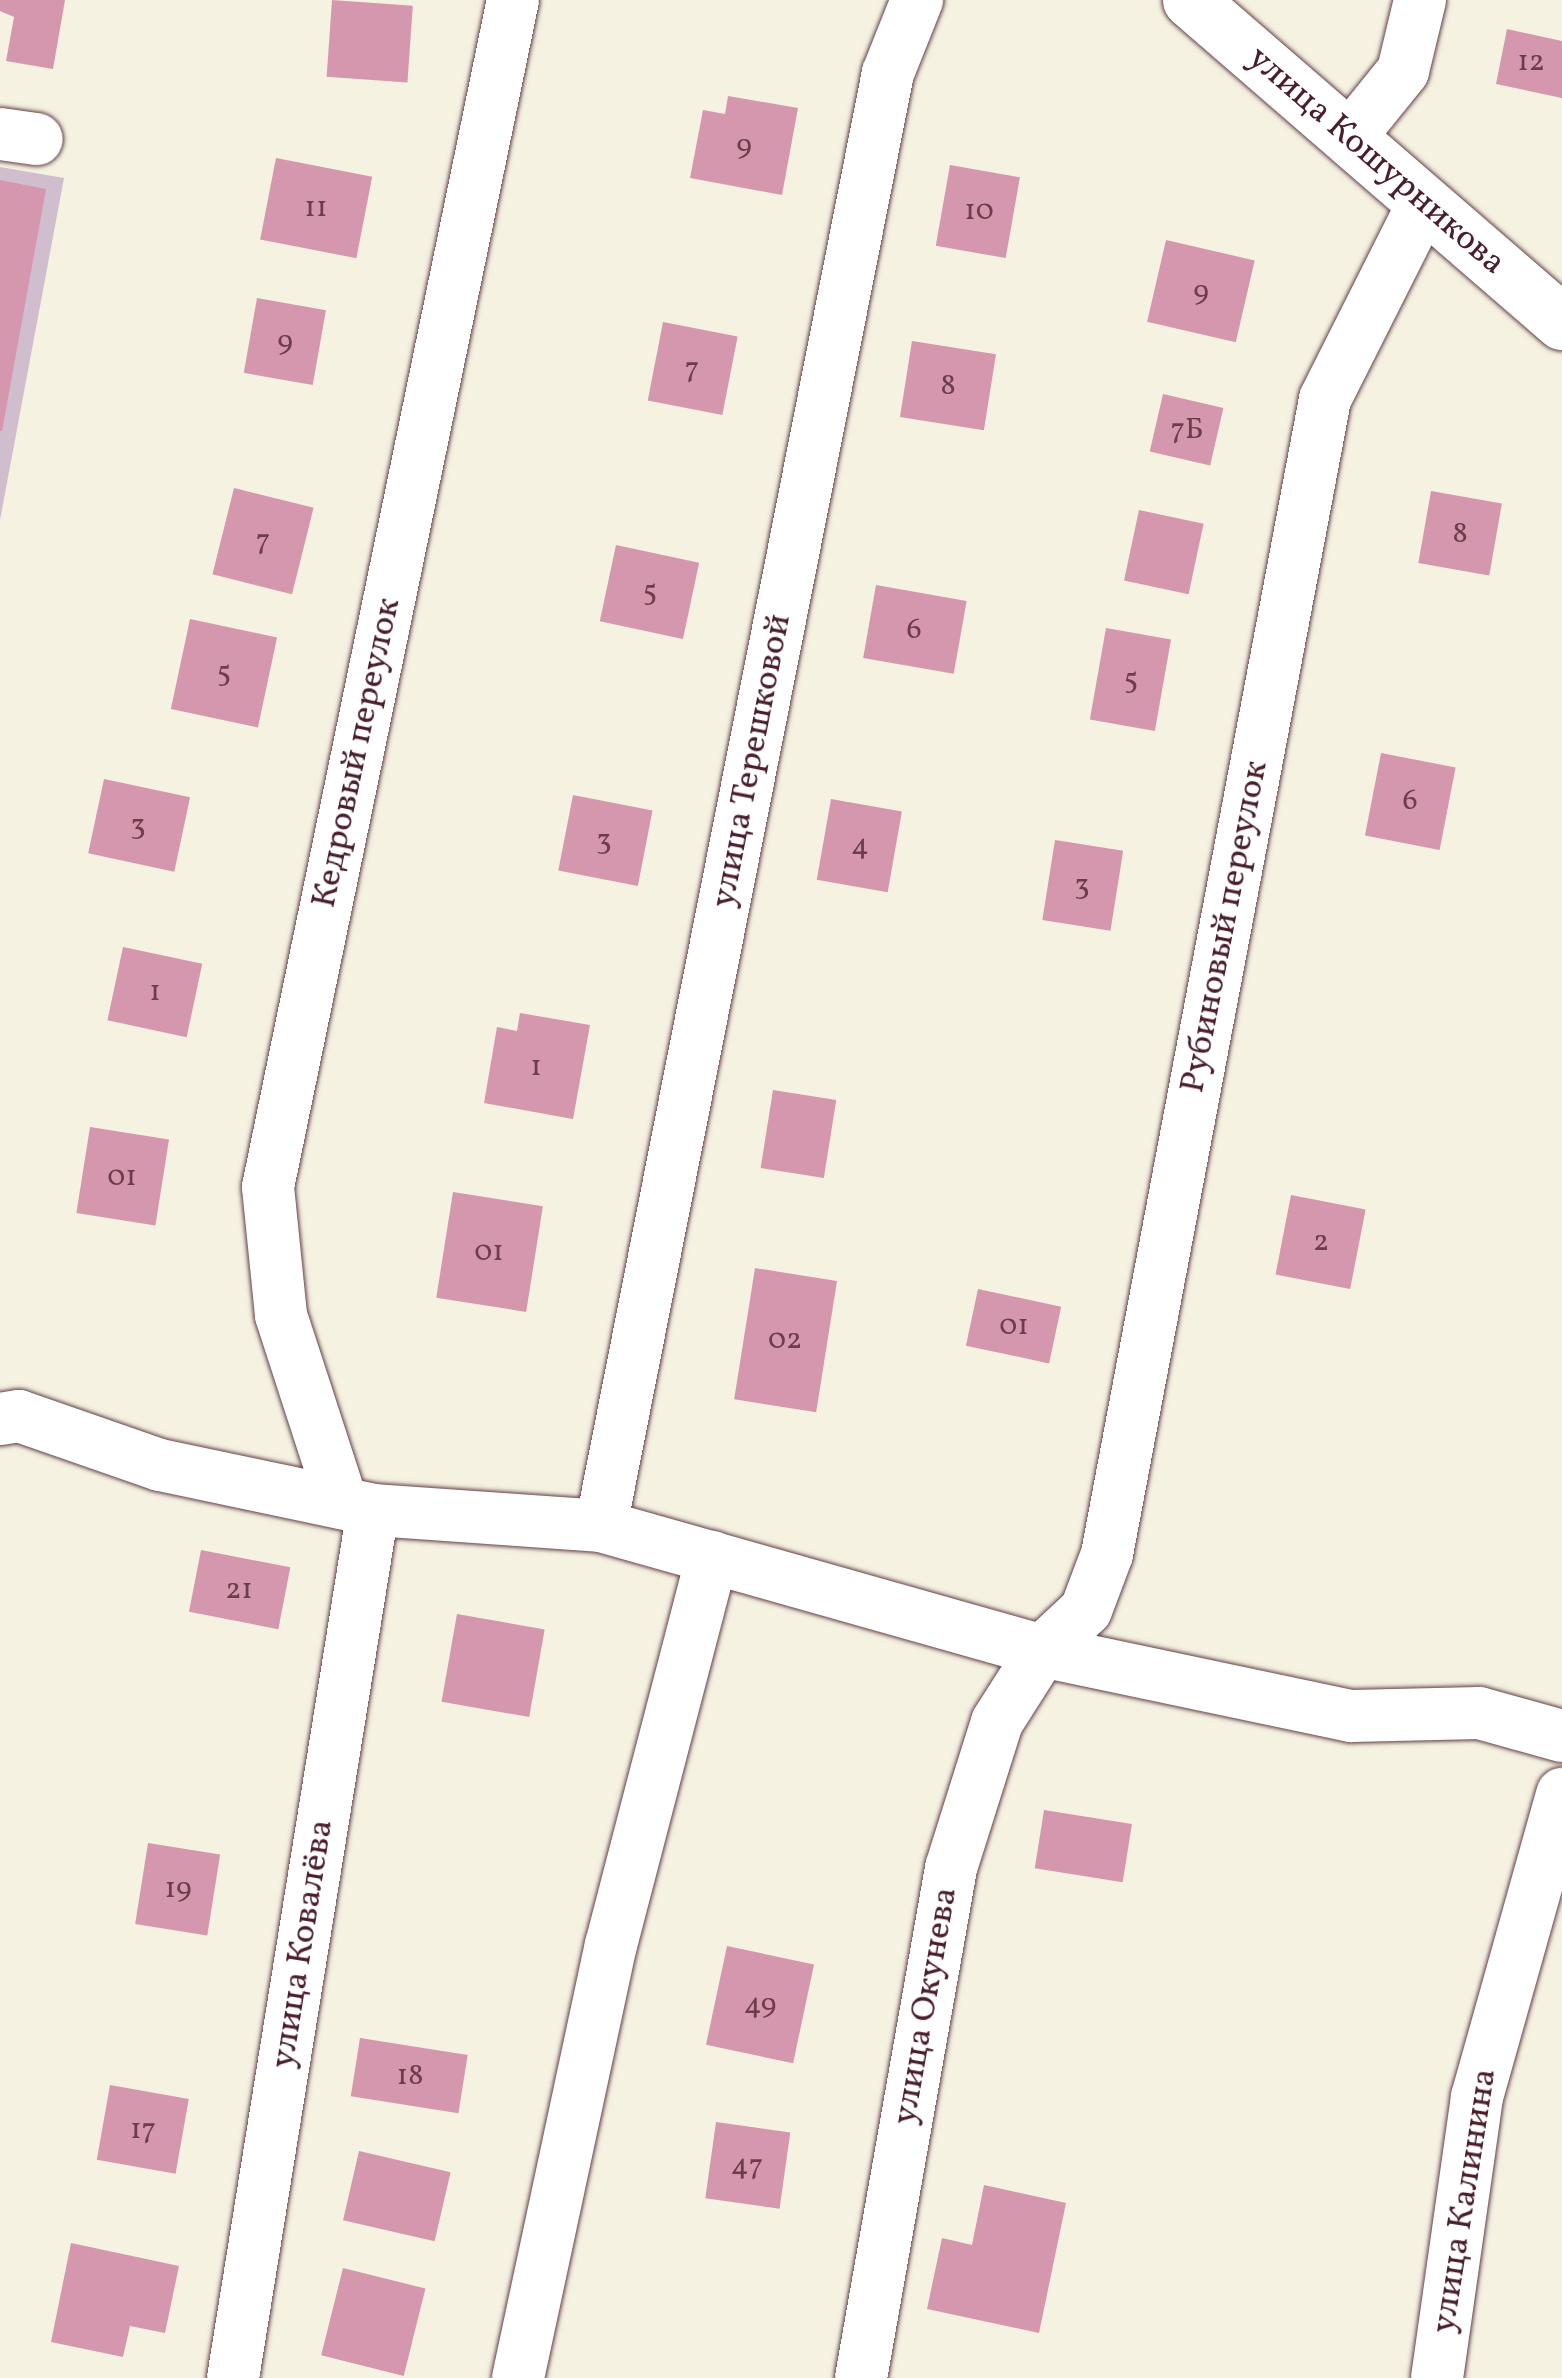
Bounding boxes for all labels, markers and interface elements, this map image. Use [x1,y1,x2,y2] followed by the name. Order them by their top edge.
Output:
[1239,38,1513,284] street label: улица Кошурникова
[1517,44,1545,80] house number: 12
[736,128,752,164] house number: 9
[304,190,328,226] house number: 11
[964,193,994,229] house number: 10
[1193,274,1209,310] house number: 9
[277,324,293,360] house number: 9
[685,351,699,387] house number: 7
[940,368,956,404] house number: 8
[1170,412,1204,448] house number: 7Б
[1452,516,1468,552] house number: 8
[256,523,270,559] house number: 7
[643,574,657,610] house number: 5
[304,594,410,912] street label: Кедровый переулок
[703,610,801,912] street label: улица Терешковой
[906,612,922,648] house number: 6
[217,655,231,691] house number: 5
[1124,662,1138,698] house number: 5
[1172,757,1278,1097] street label: Рубиновый переулок
[1402,783,1418,819] house number: 6
[130,808,146,844] house number: 3
[596,823,612,859] house number: 3
[851,828,869,864] house number: 4
[1074,868,1090,904] house number: 3
[149,974,161,1010] house number: 1
[530,1049,542,1085] house number: 1
[107,1159,137,1195] house number: 01
[1313,1224,1329,1260] house number: 2
[474,1234,504,1270] house number: 01
[999,1308,1029,1344] house number: 01
[768,1322,802,1358] house number: 02
[225,1572,253,1608] house number: 21
[263,1817,343,2071] street label: улица Ковалёва
[164,1871,192,1907] house number: 19
[884,1884,968,2128] street label: улица Окунева
[744,1987,776,2023] house number: 49
[397,2058,423,2094] house number: 18
[1423,2066,1507,2336] street label: улица Калинина
[130,2112,156,2148] house number: 17
[731,2148,763,2184] house number: 47

